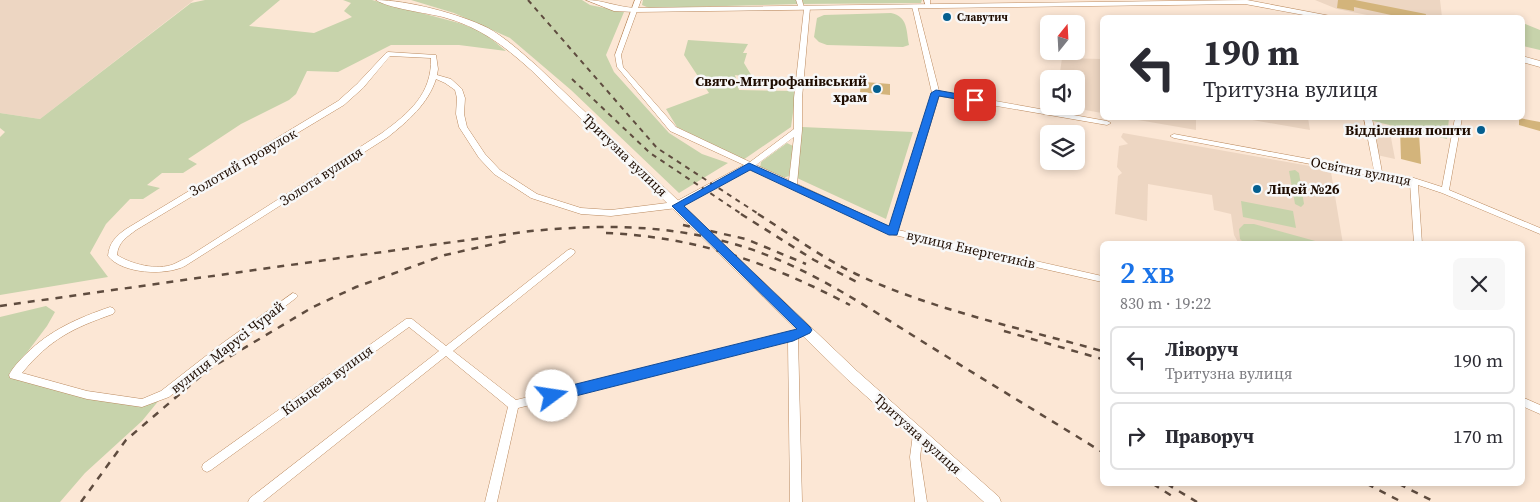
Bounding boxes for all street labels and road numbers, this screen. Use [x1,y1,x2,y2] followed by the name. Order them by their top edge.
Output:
[578,109,672,201] street label: Тритузна вулиця
[186,123,301,201] street label: Золотий провулок
[276,142,366,210] street label: Золота вулиця
[1309,151,1413,191] street label: Освітня вулиця
[905,224,1037,274] street label: вулиця Енергетиків
[166,296,288,398] street label: вулиця Марусі Чурай
[277,340,377,420] street label: Кільцева вулиця
[870,389,966,479] street label: Тритузна вулиця

